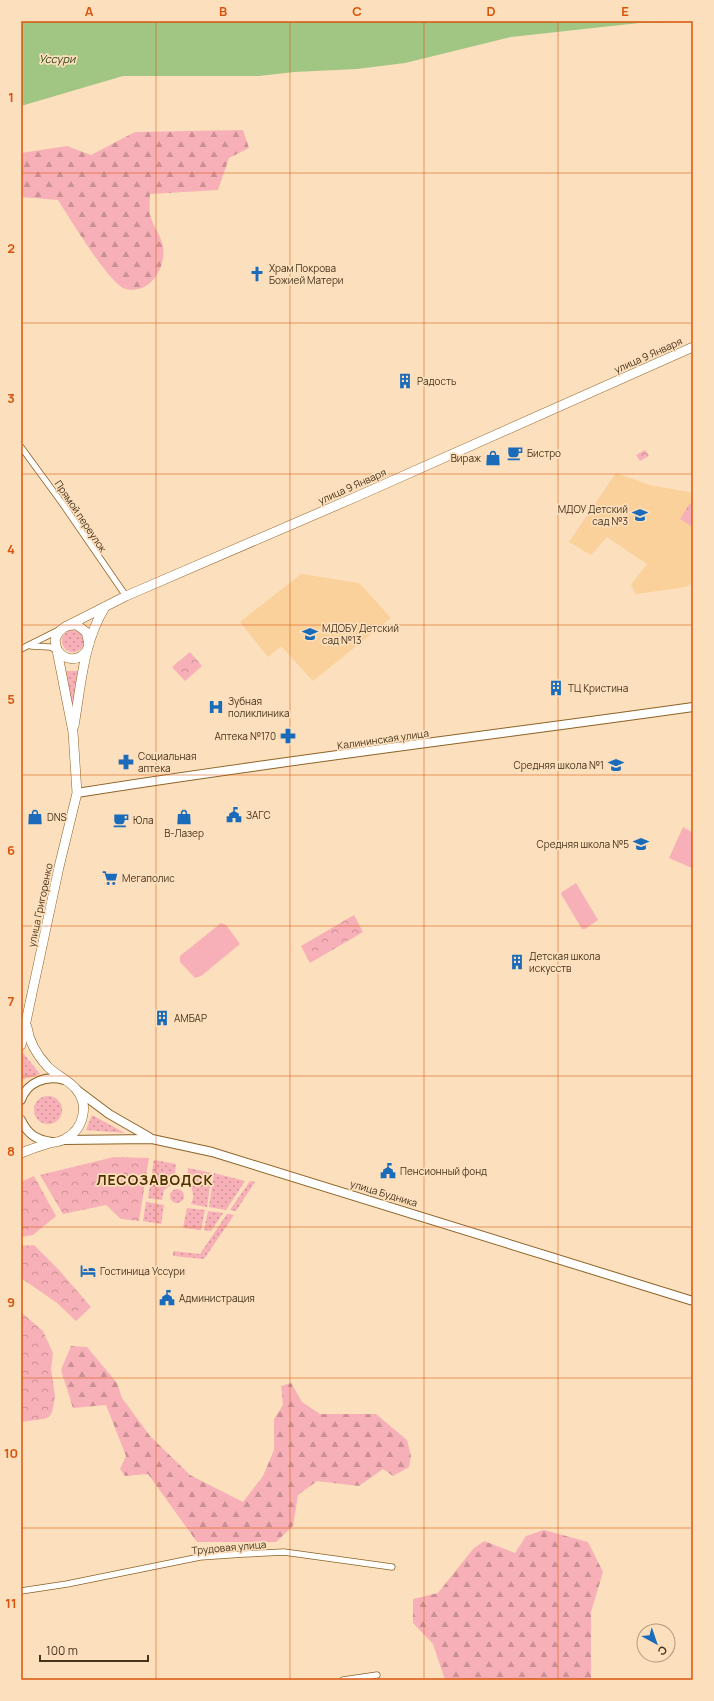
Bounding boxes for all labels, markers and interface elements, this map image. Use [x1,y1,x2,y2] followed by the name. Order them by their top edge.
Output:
[85,2,94,20] text: A
[219,2,227,20] text: B
[352,2,362,20] text: C
[486,2,496,20] text: D
[621,2,629,20] text: E
[39,51,76,66] water label: Уссури
[8,88,14,106] text: 1
[7,239,15,257] text: 2
[269,261,344,287] place label: Храм Покрова Божией Матери
[248,265,266,283] church icon: Храм Покрова Божией Матери
[612,334,684,376] street label: улица 9 Января
[396,372,414,390] building icon: Радость
[417,374,456,388] place label: Радость
[7,389,15,407] text: 3
[506,444,524,462] cafe icon: Бистро
[527,446,561,460] place label: Бистро
[484,449,502,467] shop icon: Вираж
[451,451,481,465] place label: Вираж
[316,465,388,507] street label: улица 9 Января
[52,477,111,556] street label: Прямой переулок
[558,502,628,528] place label: МДОУ Детский сад №3
[631,506,649,524] school or university icon: МДОУ Детский сад №3
[7,540,15,558] text: 4
[322,621,399,647] place label: МДОБУ Детский сад №13
[301,625,319,643] school or university icon: МДОБУ Детский сад №13
[547,679,565,697] building icon: ТЦ Кристина
[568,681,628,695] place label: ТЦ Кристина
[7,690,15,708] text: 5
[228,694,289,720] place label: Зубная поликлиника
[207,698,225,716] hospital icon: Зубная поликлиника
[336,726,430,752] street label: Калининская улица
[279,727,297,745] pharmacy icon: Аптека №170
[214,729,276,743] place label: Аптека №170
[138,749,196,775] place label: Социальная аптека
[117,753,135,771] pharmacy icon: Социальная аптека
[607,756,625,774] school or university icon: Средняя школа №1
[513,758,604,772] place label: Средняя школа №1
[225,806,243,824] public building icon: ЗАГС
[26,808,44,826] shop icon: DNS
[175,808,193,826] shop icon: В-Лазер
[246,808,271,822] place label: ЗАГС
[47,810,67,824] place label: DNS
[112,811,130,829] cafe icon: Юла
[133,813,154,827] place label: Юла
[164,826,204,840] place label: В-Лазер
[632,835,650,853] school or university icon: Средняя школа №5
[537,837,629,851] place label: Средняя школа №5
[7,841,15,859] text: 6
[24,862,56,948] street label: улица Григоренко
[101,869,119,887] supermarket icon: Мегаполис
[122,871,175,885] place label: Мегаполис
[529,949,600,975] place label: Детская школа искусств
[508,953,526,971] building icon: Детская школа искусств
[8,992,15,1010] text: 7
[153,1009,171,1027] building icon: АМБАР
[174,1011,207,1025] place label: АМБАР
[7,1142,15,1160] text: 8
[379,1162,397,1180] public building icon: Пенсионный фонд
[400,1164,487,1178] place label: Пенсионный фонд
[96,1170,214,1189] district label: ЛЕСОЗАВОДСК
[349,1176,419,1210] street label: улица Будника
[79,1262,97,1280] hotel icon: Гостиница Уссури
[100,1264,185,1278] place label: Гостиница Уссури
[158,1289,176,1307] public building icon: Администрация
[179,1291,255,1305] place label: Администрация
[7,1293,15,1311] text: 9
[4,1444,18,1462] text: 10
[191,1537,267,1557] street label: Трудовая улица
[5,1594,17,1612] text: 11
[636,1623,676,1663] north arrow
[40,1637,148,1663] scale bar
[46,1642,78,1659] text: 100 m
[655,1643,671,1659] text: С

